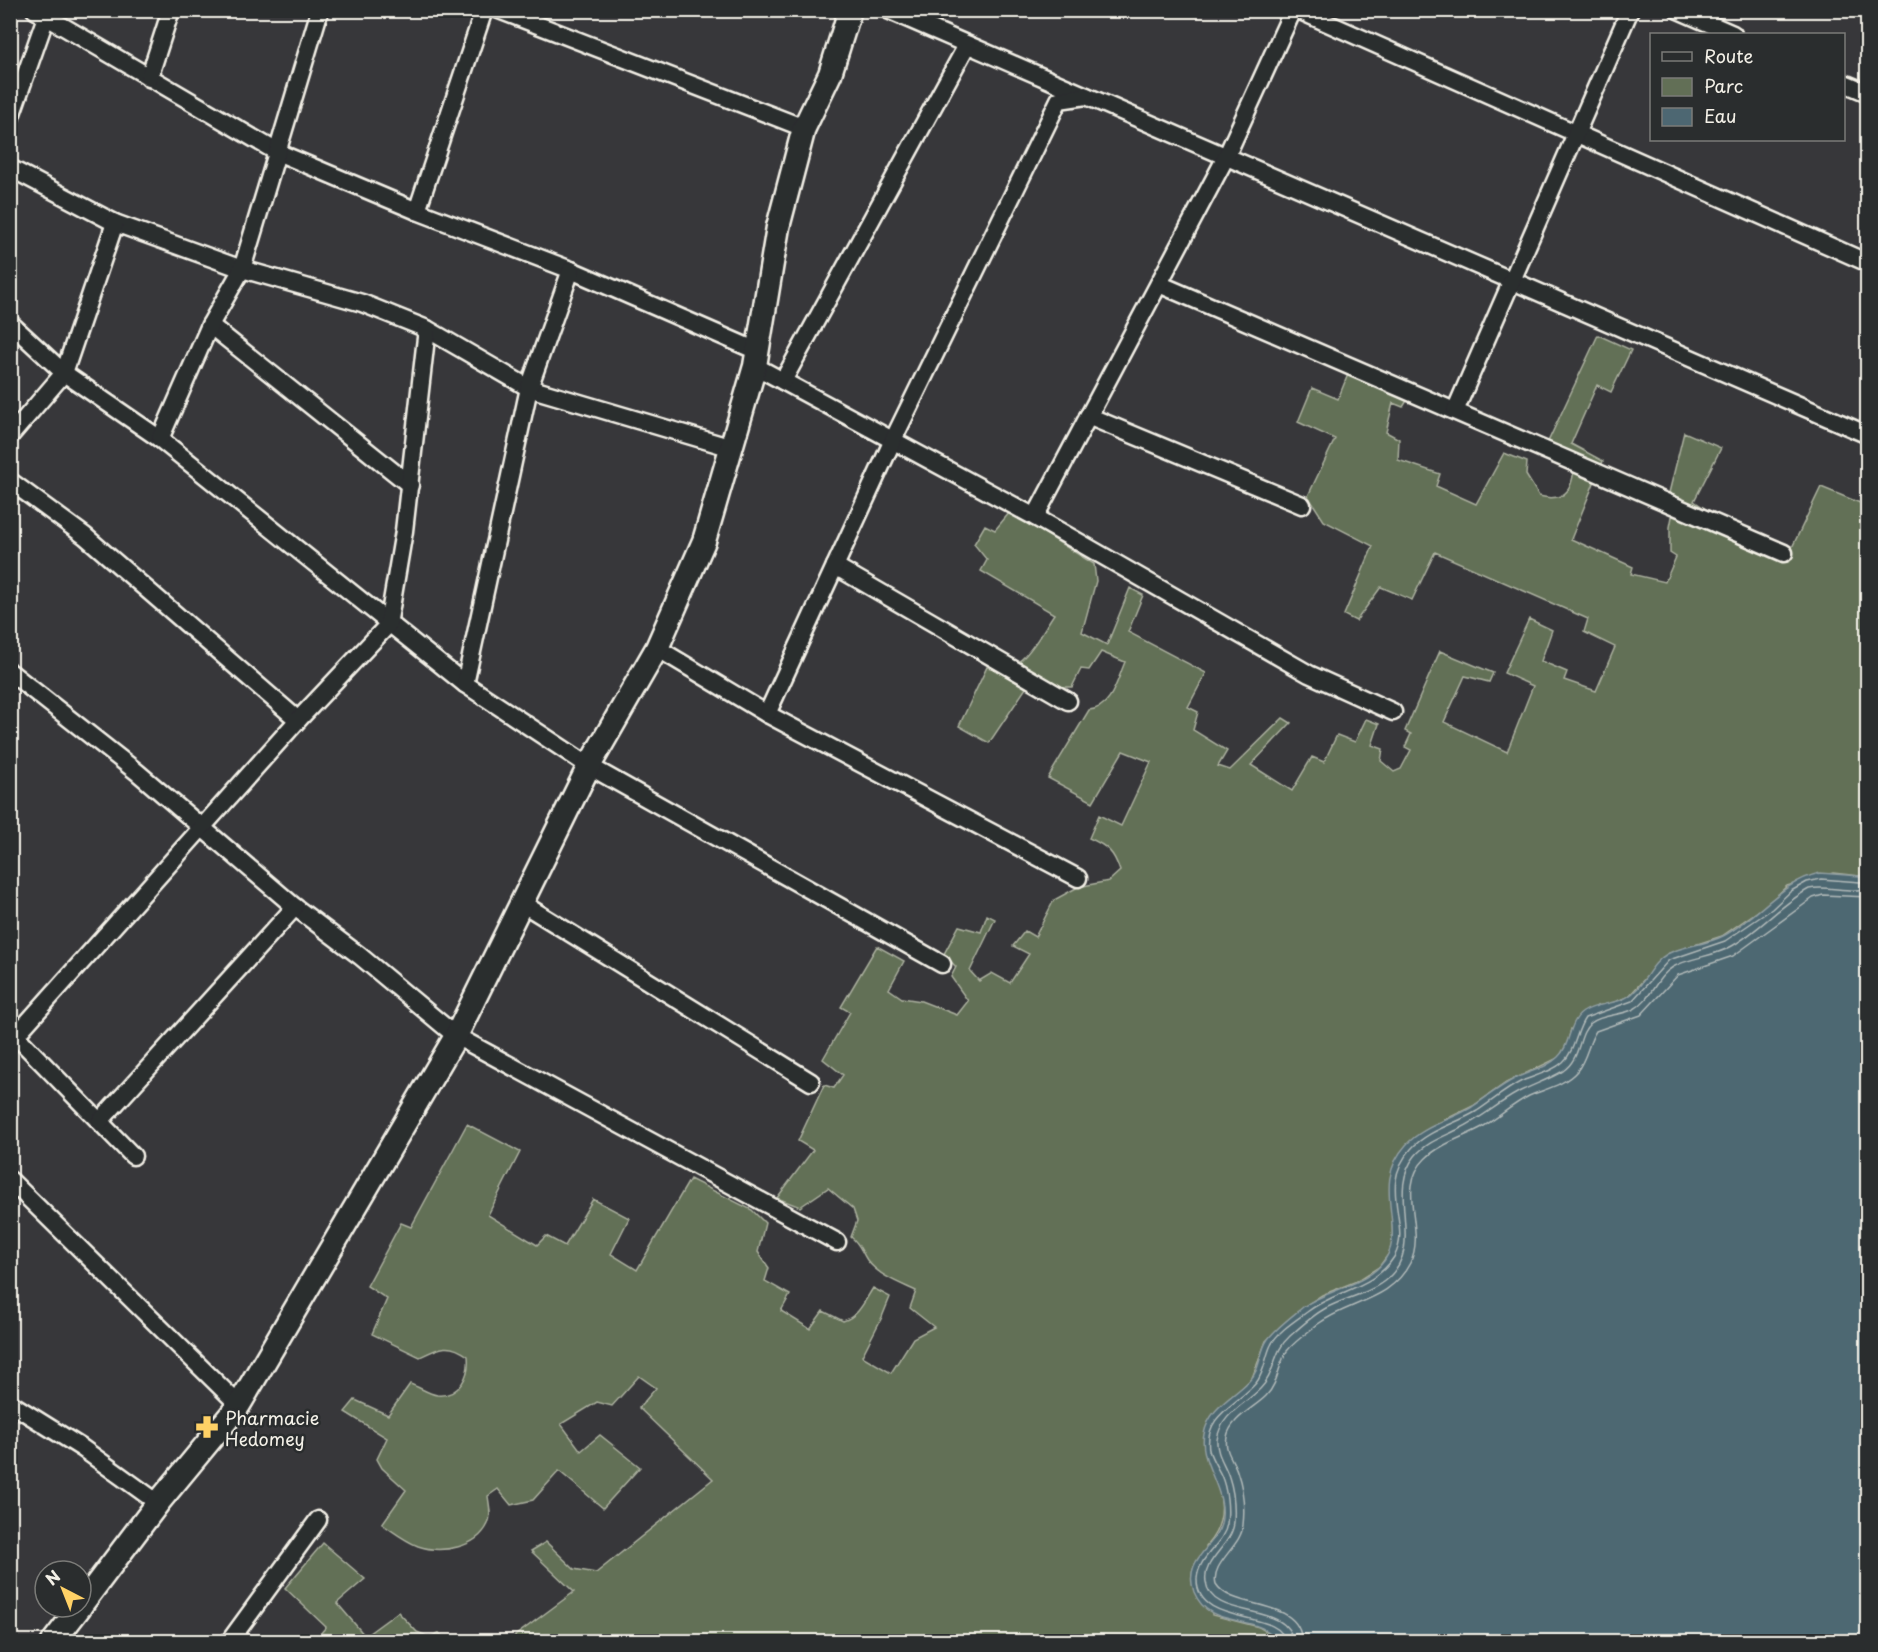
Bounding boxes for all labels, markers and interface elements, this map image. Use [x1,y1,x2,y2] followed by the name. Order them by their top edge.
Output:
[1650,33,1845,141] legend
[1704,42,1754,69] text: Route
[1704,72,1743,99] text: Parc
[1704,102,1736,129] text: Eau
[225,1404,319,1452] place label: Pharmacie Hedomey
[194,1414,220,1440] pharmacy icon: Pharmacie Hedomey
[33,1559,93,1619] north arrow
[40,1564,65,1590] text: N

